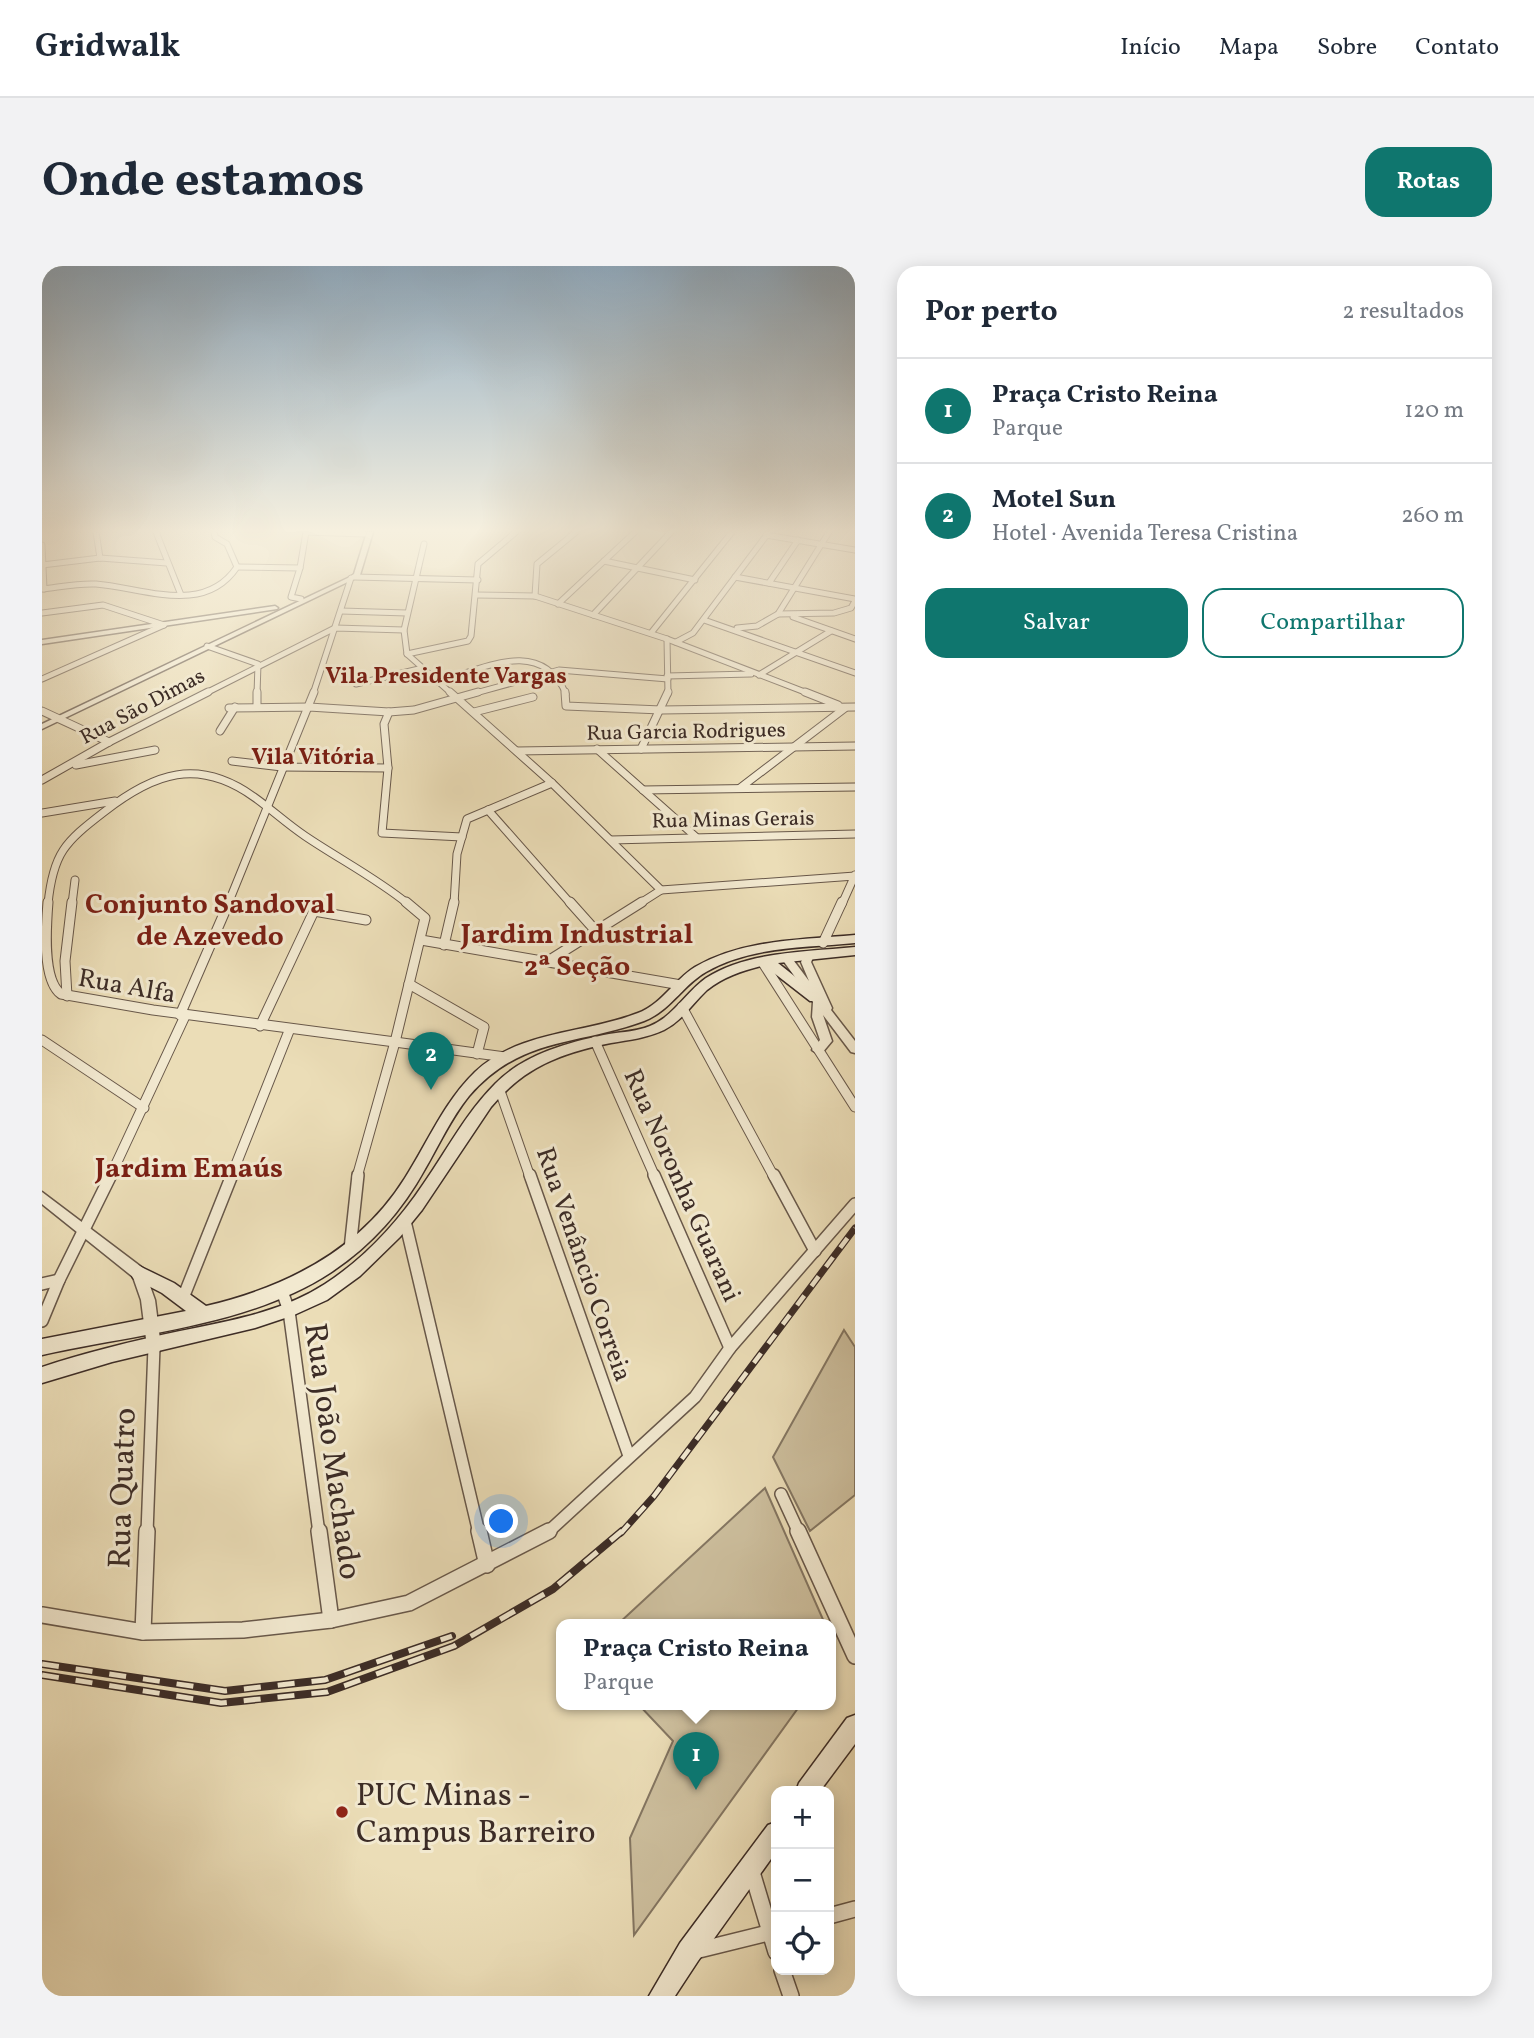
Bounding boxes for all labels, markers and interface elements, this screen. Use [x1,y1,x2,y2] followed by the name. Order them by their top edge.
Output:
[35,25,180,71] text: Gridwalk
[1120,31,1181,65] text: Início
[1219,31,1279,65] text: Mapa
[1317,31,1377,65] text: Sobre
[1415,31,1499,65] text: Contato
[1365,147,1492,217] button: Rotas
[42,148,364,217] text: Onde estamos
[925,291,1058,333] text: Por perto
[1342,296,1464,328] text: 2 resultados
[992,377,1218,413] text: Praça Cristo Reina
[943,395,953,427] text: 1
[1404,395,1464,427] text: 120 m
[992,413,1063,445] text: Parque
[992,482,1116,518] text: Motel Sun
[942,500,954,532] text: 2
[1401,500,1464,532] text: 260 m
[992,518,1298,550] text: Hotel · Avenida Teresa Cristina
[925,588,1188,658] button: Salvar
[1202,588,1464,658] button: Compartilhar
[325,661,567,693] district label: Vila Presidente Vargas
[75,662,210,753] street label: Rua São Dimas
[586,716,786,749] street label: Rua Garcia Rodrigues
[251,742,375,774] district label: Vila Vitória
[651,805,815,836] street label: Rua Minas Gerais
[85,886,335,957] district label: Conjunto Sandoval de Azevedo
[460,916,693,987] district label: Jardim Industrial 2ª Seção
[75,961,178,1013] street label: Rua Alfa
[408,1032,454,1090] pin: 2
[614,1064,749,1308] street label: Rua Noronha Guarani
[526,1143,640,1387] street label: Rua Venâncio Correia
[94,1150,283,1189] district label: Jardim Emaús
[291,1320,371,1582] street label: Rua João Machado
[99,1407,149,1569] street label: Rua Quatro
[484,1504,518,1538] your location
[556,1619,836,1710] popup
[583,1631,809,1667] text: Praça Cristo Reina
[583,1667,654,1699] text: Parque
[673,1732,719,1790] pin: 1
[356,1775,596,1856] place label: PUC Minas - Campus Barreiro
[771,1786,834,1975] map controls
[771,1786,834,1849] button: +
[334,1804,350,1820] marker: PUC Minas - Campus Barreiro
[771,1849,834,1912] button: −
[771,1912,834,1975] button: locate

